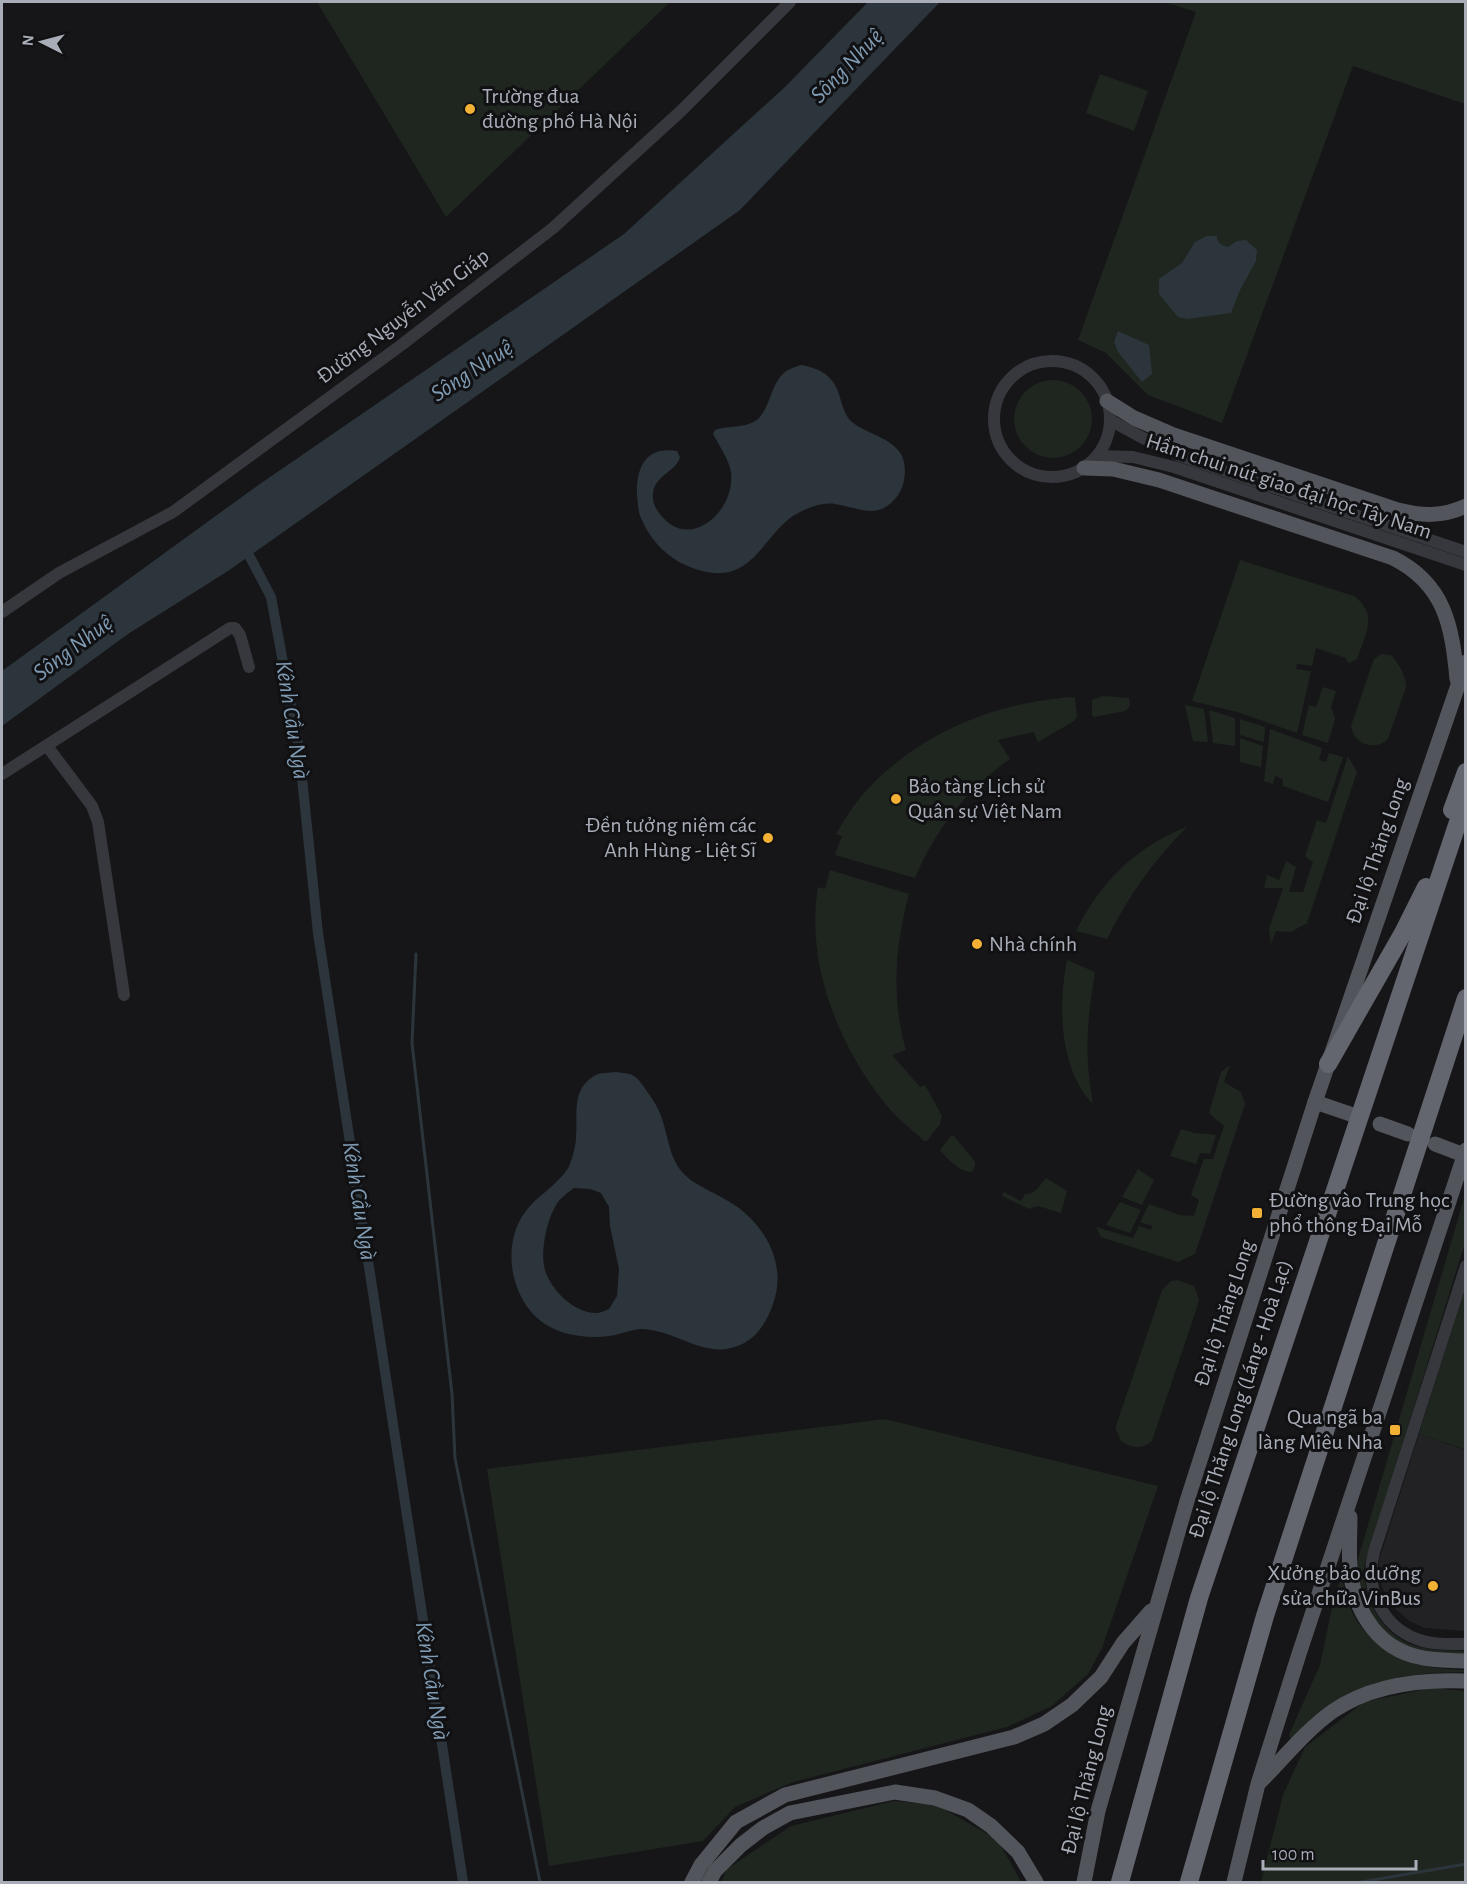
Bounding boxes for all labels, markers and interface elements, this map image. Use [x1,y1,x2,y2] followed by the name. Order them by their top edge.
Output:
[12,12,72,72] north arrow
[806,24,888,108] water label: Sông Nhuệ
[20,34,37,47] text: N
[482,85,638,132] place label: Trường đua đường phố Hà Nội
[463,102,477,116] marker: Trường đua đường phố Hà Nội
[313,244,493,388] street label: Đường Nguyễn Văn Giáp
[427,335,518,406] water label: Sông Nhuệ
[1143,429,1435,543] street label: Hầm chui nút giao đại học Tây Nam
[29,610,118,685] water label: Sông Nhuệ
[271,659,313,781] water label: Kênh Cầu Ngà
[908,775,1062,822] place label: Bảo tàng Lịch sử Quân sự Việt Nam
[1342,775,1412,927] street label: Đại lộ Thăng Long
[889,792,903,806] marker: Bảo tàng Lịch sử Quân sự Việt Nam
[586,814,757,861] place label: Đền tưởng niệm các Anh Hùng - Liệt Sĩ
[761,831,775,845] marker: Đền tưởng niệm các Anh Hùng - Liệt Sĩ
[989,933,1077,955] place label: Nhà chính
[970,937,984,951] marker: Nhà chính
[338,1140,380,1262] water label: Kênh Cầu Ngà
[1269,1189,1450,1236] place label: Đường vào Trung học phổ thông Đại Mỗ
[1250,1206,1264,1220] marker: Đường vào Trung học phổ thông Đại Mỗ
[1190,1237,1258,1389] street label: Đại lộ Thăng Long
[1184,1257,1296,1541] street label: Đại lộ Thăng Long (Láng - Hoà Lạc)
[1258,1406,1383,1453] place label: Qua ngã ba làng Miêu Nha
[1388,1423,1402,1437] marker: Qua ngã ba làng Miêu Nha
[1267,1562,1421,1609] place label: Xưởng bảo dưỡng sửa chữa VinBus
[1426,1579,1440,1593] marker: Xưởng bảo dưỡng sửa chữa VinBus
[411,1620,453,1742] water label: Kênh Cầu Ngà
[1057,1703,1115,1857] street label: Đại lộ Thăng Long
[1263,1833,1416,1871] scale bar
[1272,1846,1315,1864] text: 100 m

